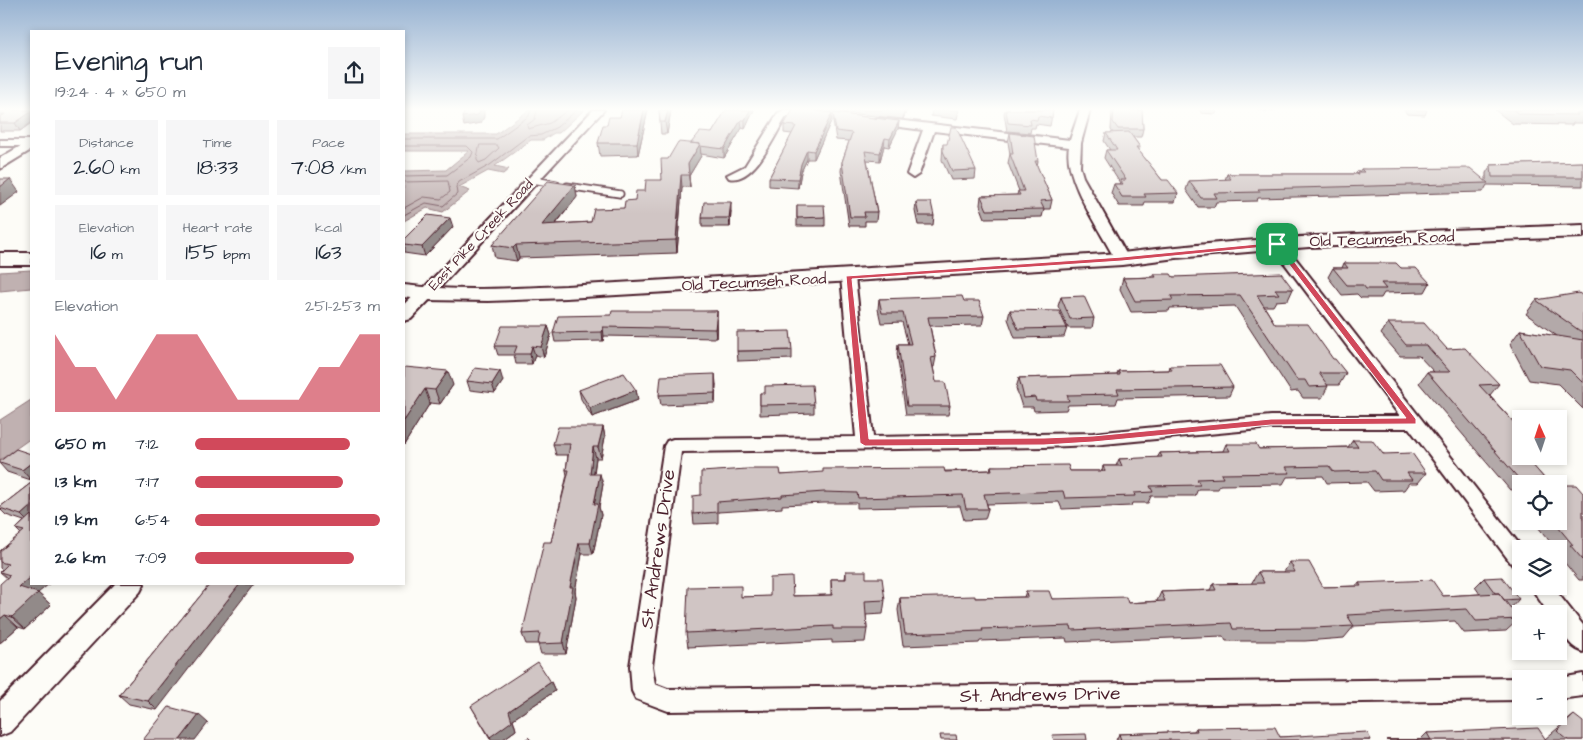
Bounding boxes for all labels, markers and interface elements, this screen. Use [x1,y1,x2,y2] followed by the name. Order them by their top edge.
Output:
[55,42,203,81] text: Evening run
[328,47,380,99] button: share
[55,81,185,103] text: 19:24 · 4 × 650 m
[79,133,134,153] text: Distance
[203,133,232,153] text: Time
[312,133,345,153] text: Pace
[73,153,115,182] text: 2.60
[197,153,238,182] text: 18:33
[291,153,334,182] text: 7:08
[115,160,140,180] text: km
[334,160,366,180] text: /km
[424,175,538,295] street label: East Pike Creek Road
[79,218,134,238] text: Elevation
[182,218,253,238] text: Heart rate
[315,218,342,238] text: kcal
[1256,223,1298,265] pin
[1309,225,1455,253] street label: Old Tecumseh Road
[1263,230,1291,258] icon: arrive
[90,238,106,267] text: 16
[185,238,218,267] text: 155
[315,238,342,267] text: 163
[106,245,123,265] text: m
[218,245,250,265] text: bpm
[681,267,827,297] street label: Old Tecumseh Road
[55,295,118,317] text: Elevation
[305,295,380,317] text: 251–253 m
[1512,410,1568,465] north arrow
[1512,410,1567,725] map controls
[55,433,105,455] text: 650 m
[135,433,159,455] text: 7:12
[633,468,683,630] street label: St. Andrews Drive
[55,471,96,493] text: 1.3 km
[135,471,159,493] text: 7:17
[1512,475,1567,530] button: locate
[55,509,97,531] text: 1.9 km
[135,509,170,531] text: 6:54
[1512,540,1567,595] button: layers
[55,547,105,569] text: 2.6 km
[135,547,167,569] text: 7:09
[1512,605,1567,660] button: +
[1512,670,1567,725] button: −
[959,680,1121,710] street label: St. Andrews Drive

